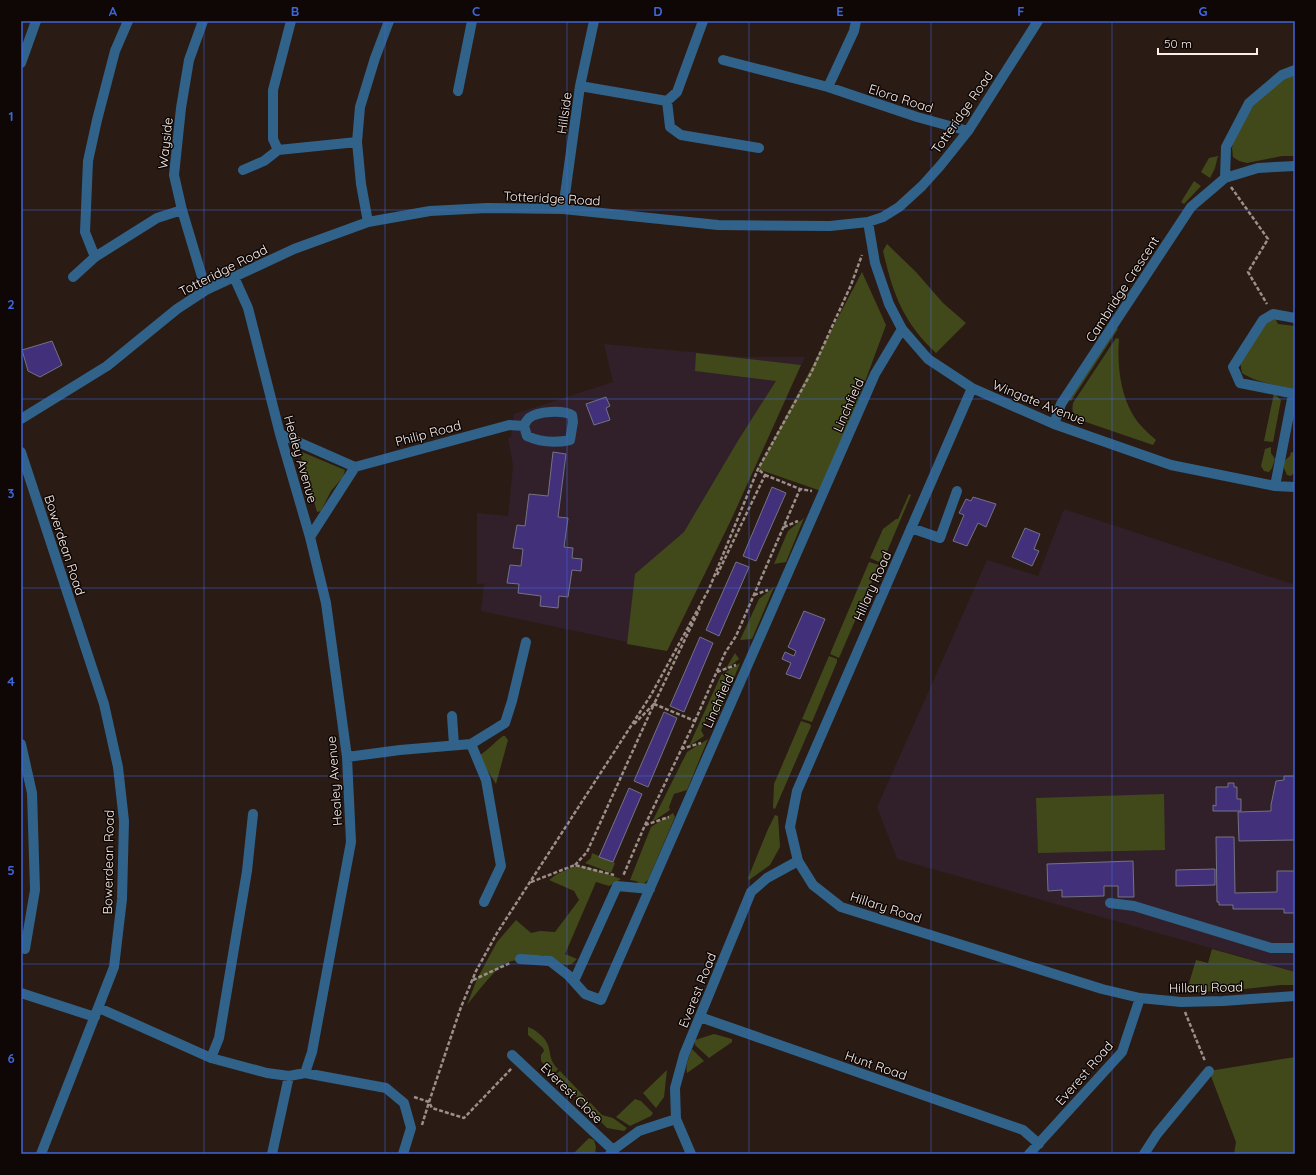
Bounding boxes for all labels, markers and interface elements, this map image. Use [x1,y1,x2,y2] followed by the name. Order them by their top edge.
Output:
[109,3,118,19] text: A
[291,3,299,19] text: B
[472,3,480,19] text: C
[653,3,663,19] text: D
[836,3,844,19] text: E
[1017,3,1025,19] text: F
[1198,3,1208,19] text: G
[1158,30,1257,56] scale bar
[1164,36,1192,51] text: 50 m
[928,68,996,156] street label: Totteridge Road
[867,80,935,116] street label: Elora Road
[553,91,575,135] street label: Hillside
[8,108,14,124] text: 1
[154,116,176,170] street label: Wayside
[503,187,601,209] street label: Totteridge Road
[1082,233,1162,345] street label: Cambridge Crescent
[176,241,270,299] street label: Totteridge Road
[7,296,15,312] text: 2
[829,376,867,434] street label: Linchfield
[990,376,1088,428] street label: Wingate Avenue
[281,413,321,505] street label: Healey Avenue
[393,417,463,449] street label: Philip Road
[8,485,15,501] text: 3
[41,493,89,597] street label: Bowerdean Road
[850,549,894,623] street label: Hillary Road
[699,672,737,730] street label: Linchfield
[7,673,15,689] text: 4
[323,735,345,827] street label: Healey Avenue
[99,810,117,914] street label: Bowerdean Road
[7,862,15,878] text: 5
[848,888,924,926] street label: Hillary Road
[675,950,719,1030] street label: Everest Road
[1169,978,1243,996] street label: Hillary Road
[1052,1038,1116,1108] street label: Everest Road
[843,1047,909,1083] street label: Hunt Road
[7,1050,15,1066] text: 6
[538,1059,606,1127] street label: Everest Close

